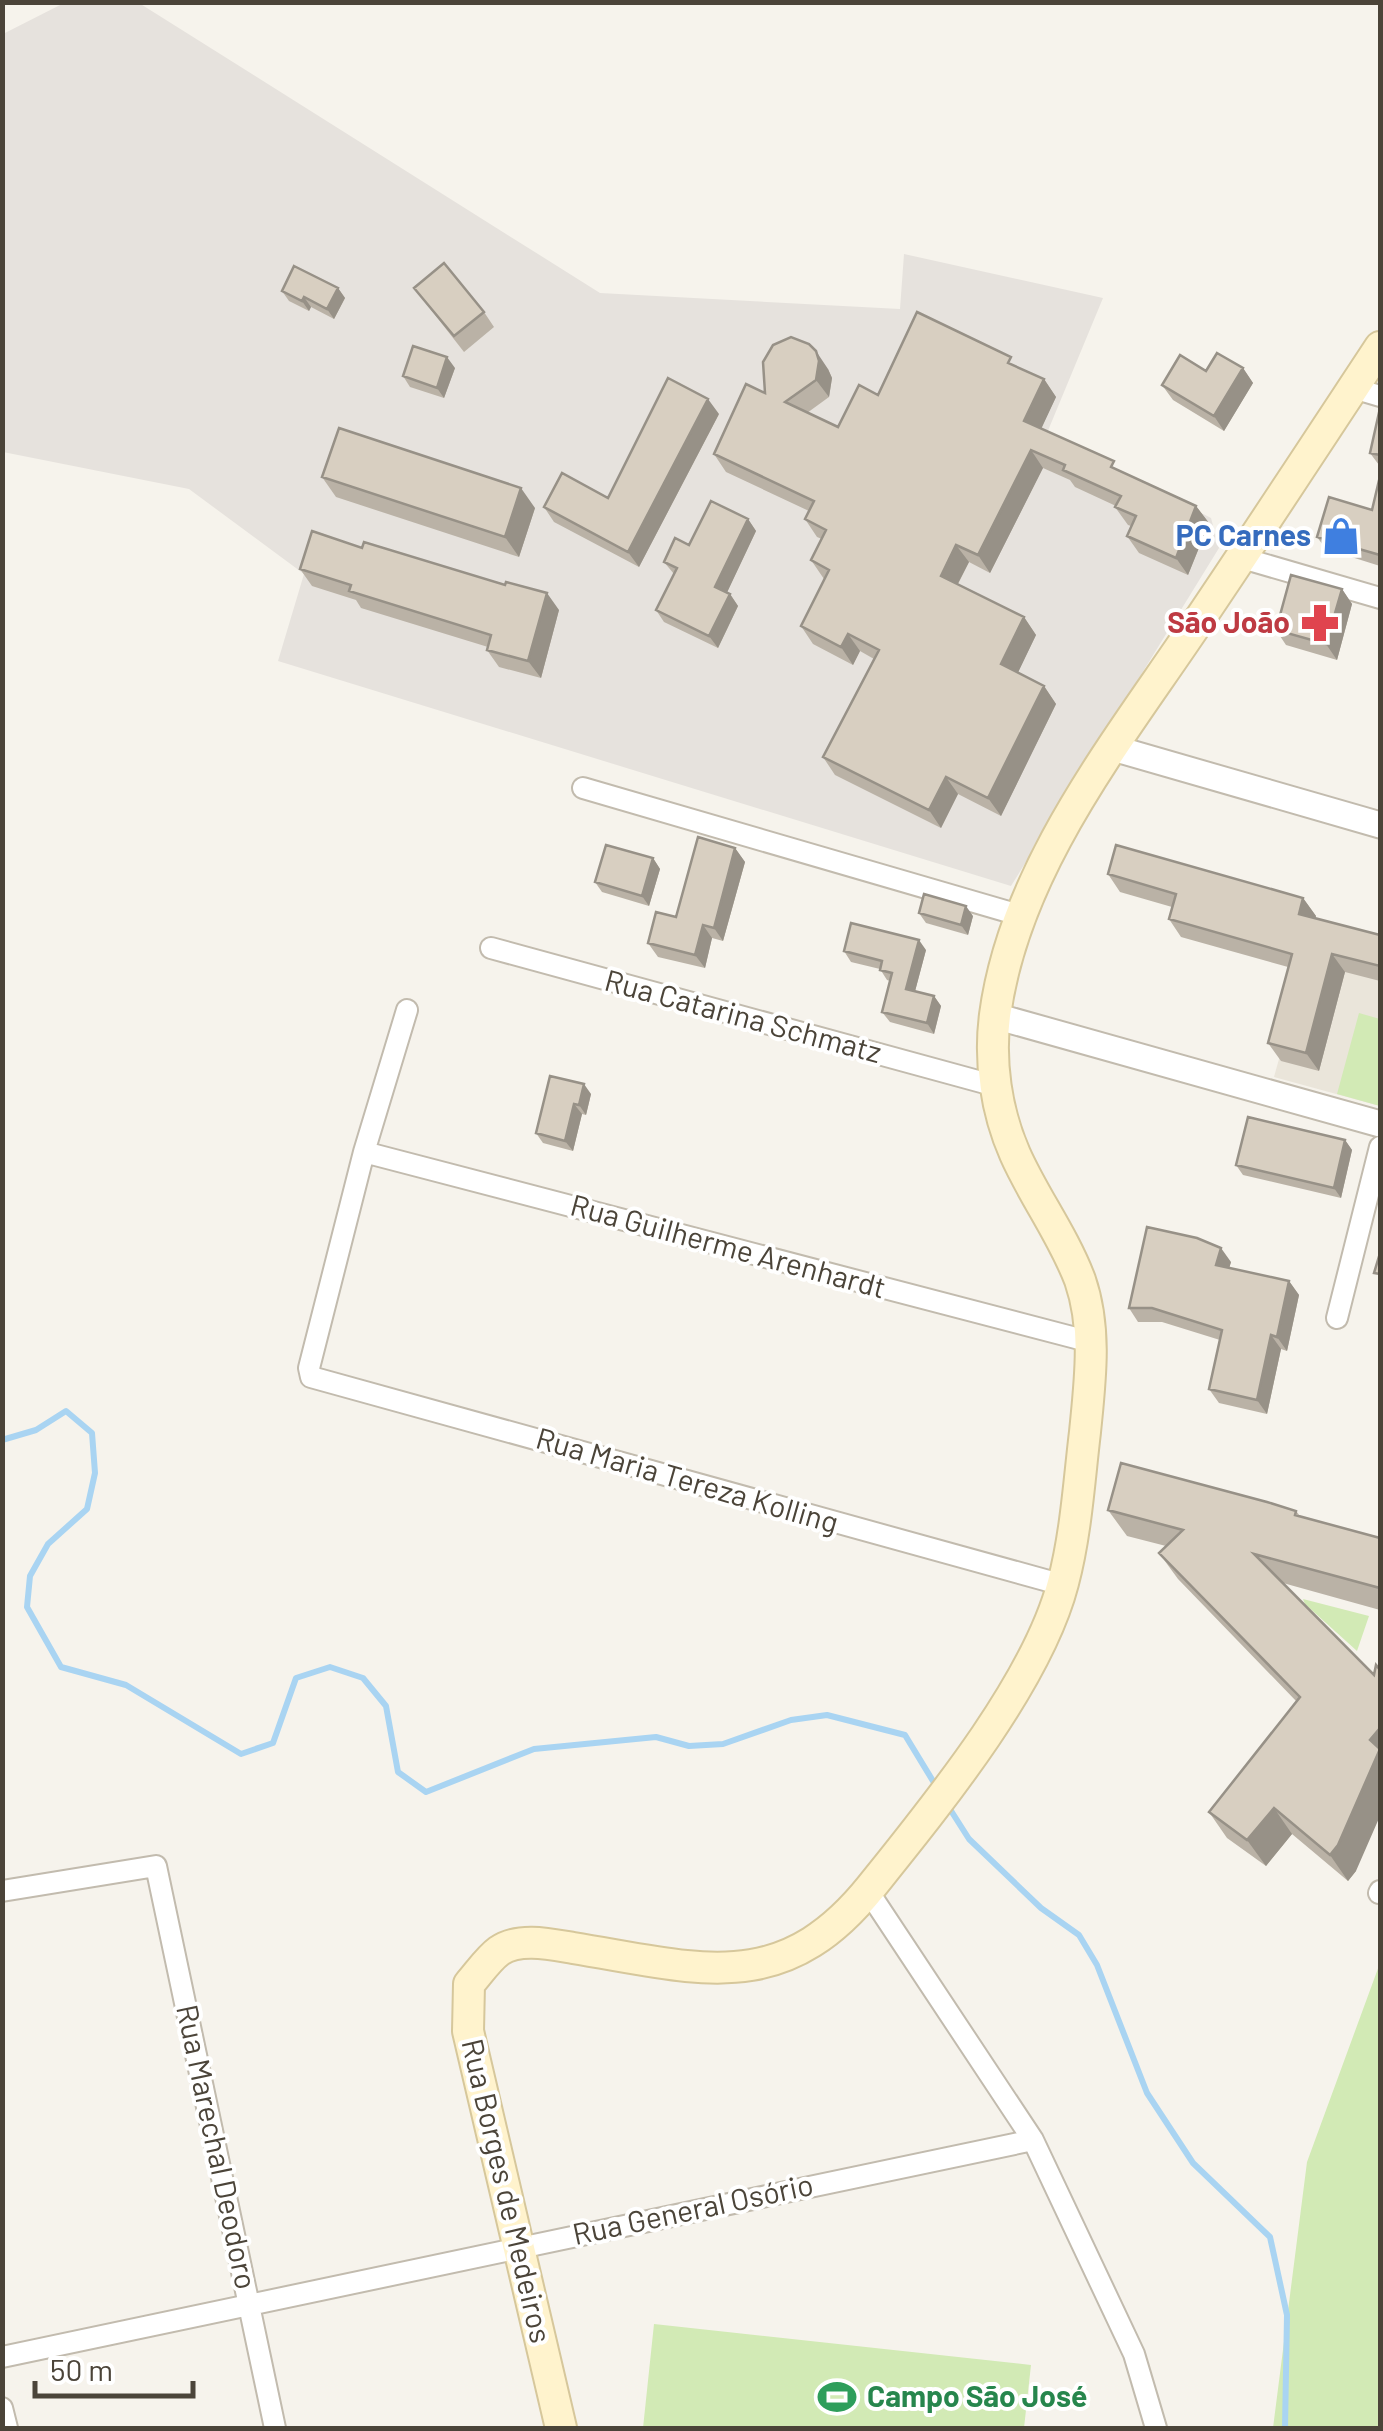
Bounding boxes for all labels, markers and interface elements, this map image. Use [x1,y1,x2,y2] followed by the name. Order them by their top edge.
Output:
[1320,515,1362,557] shop icon: PC Carnes
[1176,516,1311,552] place label: PC Carnes
[1299,602,1341,644] pharmacy icon: São João
[1167,603,1290,639] place label: São João
[601,961,886,1069] street label: Rua Catarina Schmatz
[567,1186,890,1305] street label: Rua Guilherme Arenhardt
[532,1419,843,1539] street label: Rua Maria Tereza Kolling
[170,2001,266,2292] street label: Rua Marechal Deodoro
[455,2035,560,2346] street label: Rua Borges de Medeiros
[569,2165,816,2251] street label: Rua General Osório
[35,2336,192,2398] scale bar
[50,2351,113,2387] text: 50 m
[816,2376,858,2418] sports icon: Campo São José
[867,2377,1087,2413] place label: Campo São José

